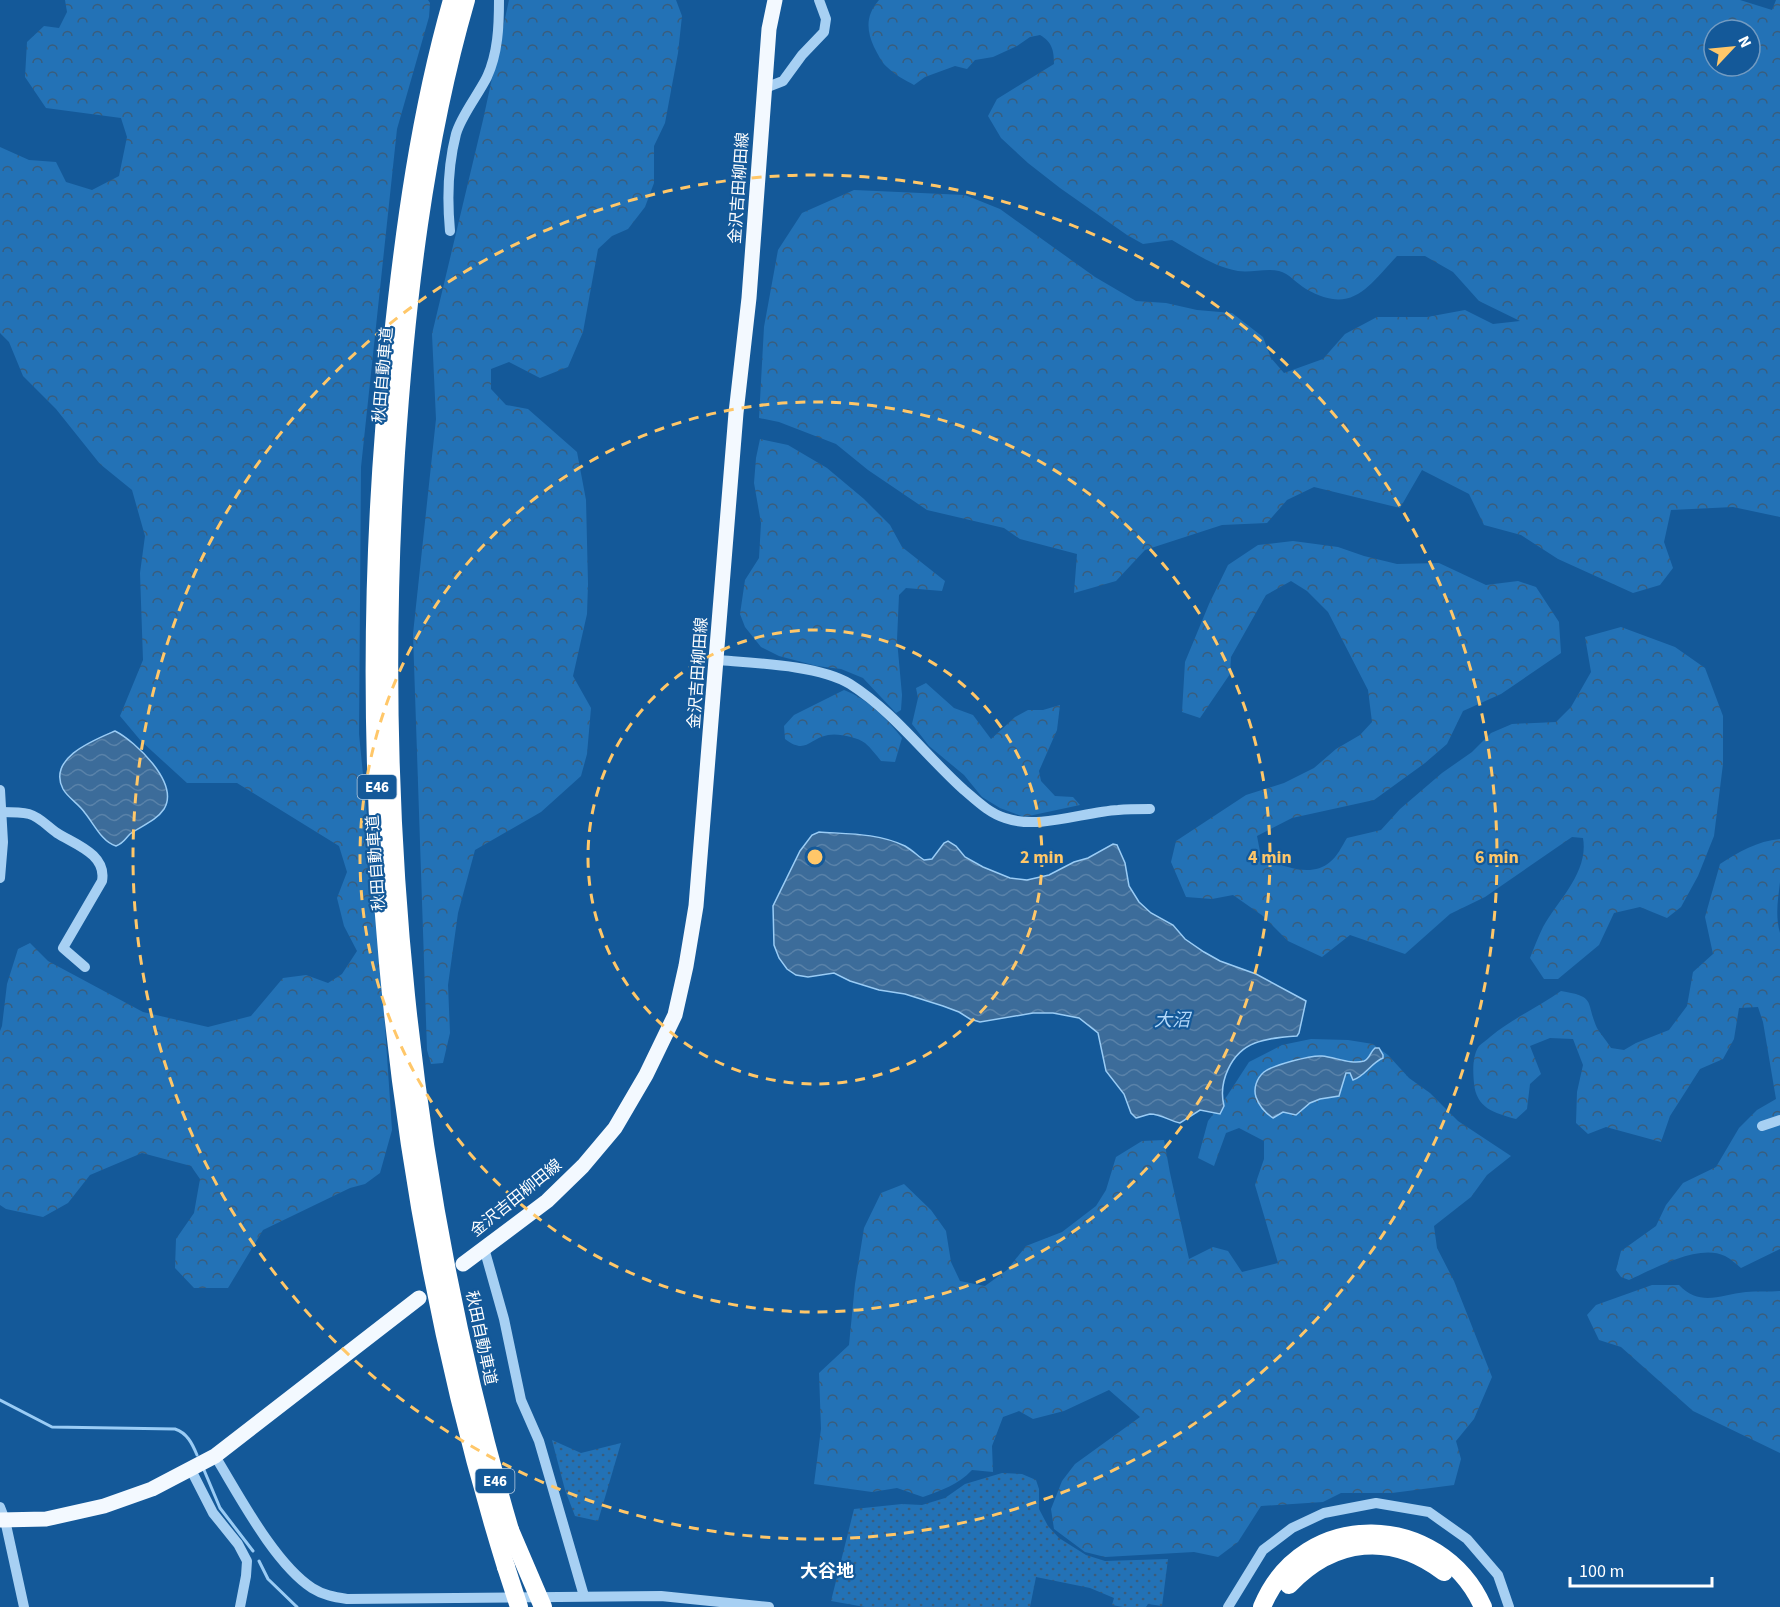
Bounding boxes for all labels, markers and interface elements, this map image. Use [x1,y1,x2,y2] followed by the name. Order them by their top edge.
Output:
[1702,18,1762,78] north arrow
[1732,32,1757,51] text: N
[724,131,754,245] street label: 金沢吉田柳田線
[368,326,398,424] street label: 秋田自動車道
[683,616,713,730] street label: 金沢吉田柳田線
[358,775,397,799] road number: E46
[362,814,390,912] street label: 秋田自動車道
[1020,845,1064,870] text: 2 min
[1248,845,1292,870] text: 4 min
[1475,845,1519,870] text: 6 min
[805,847,825,867] centre of rings
[1154,1008,1193,1033] water label: 大沼
[466,1154,566,1242] street label: 金沢吉田柳田線
[460,1289,502,1387] street label: 秋田自動車道
[476,1469,514,1493] road number: E46
[1570,1550,1712,1588] scale bar
[800,1559,854,1584] district label: 大谷地
[1579,1559,1624,1584] text: 100 m

